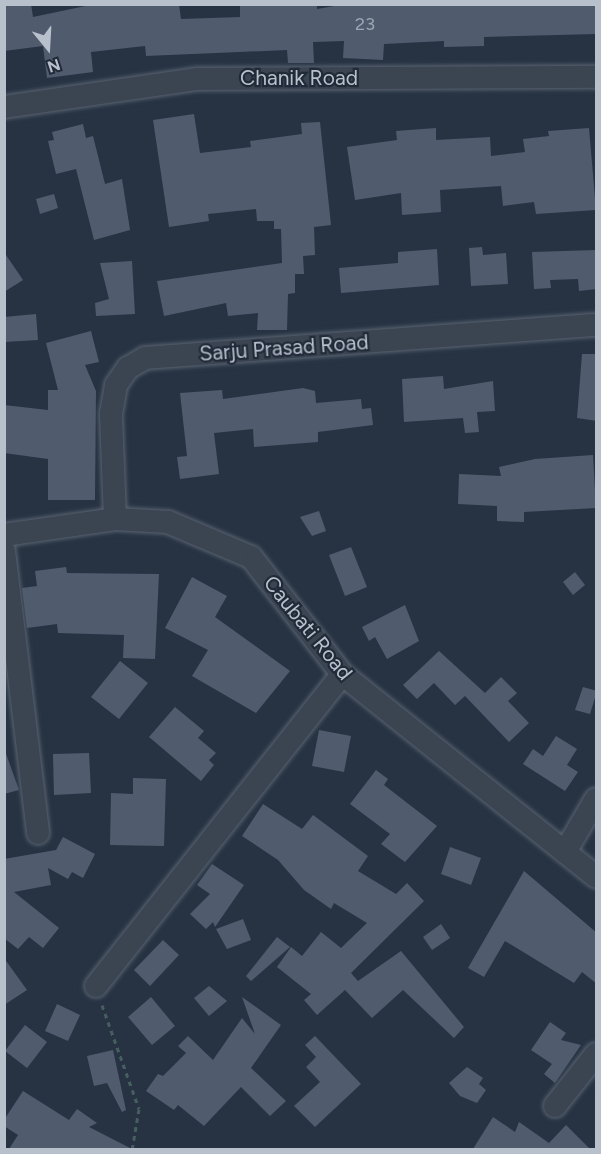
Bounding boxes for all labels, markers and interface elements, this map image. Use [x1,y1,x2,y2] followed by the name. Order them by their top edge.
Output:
[355,13,375,35] house number: 23
[18,18,78,78] north arrow
[45,55,63,77] text: N
[240,65,358,91] street label: Chanik Road
[199,330,369,366] street label: Sarju Prasad Road
[258,571,358,685] street label: Caubati Road

